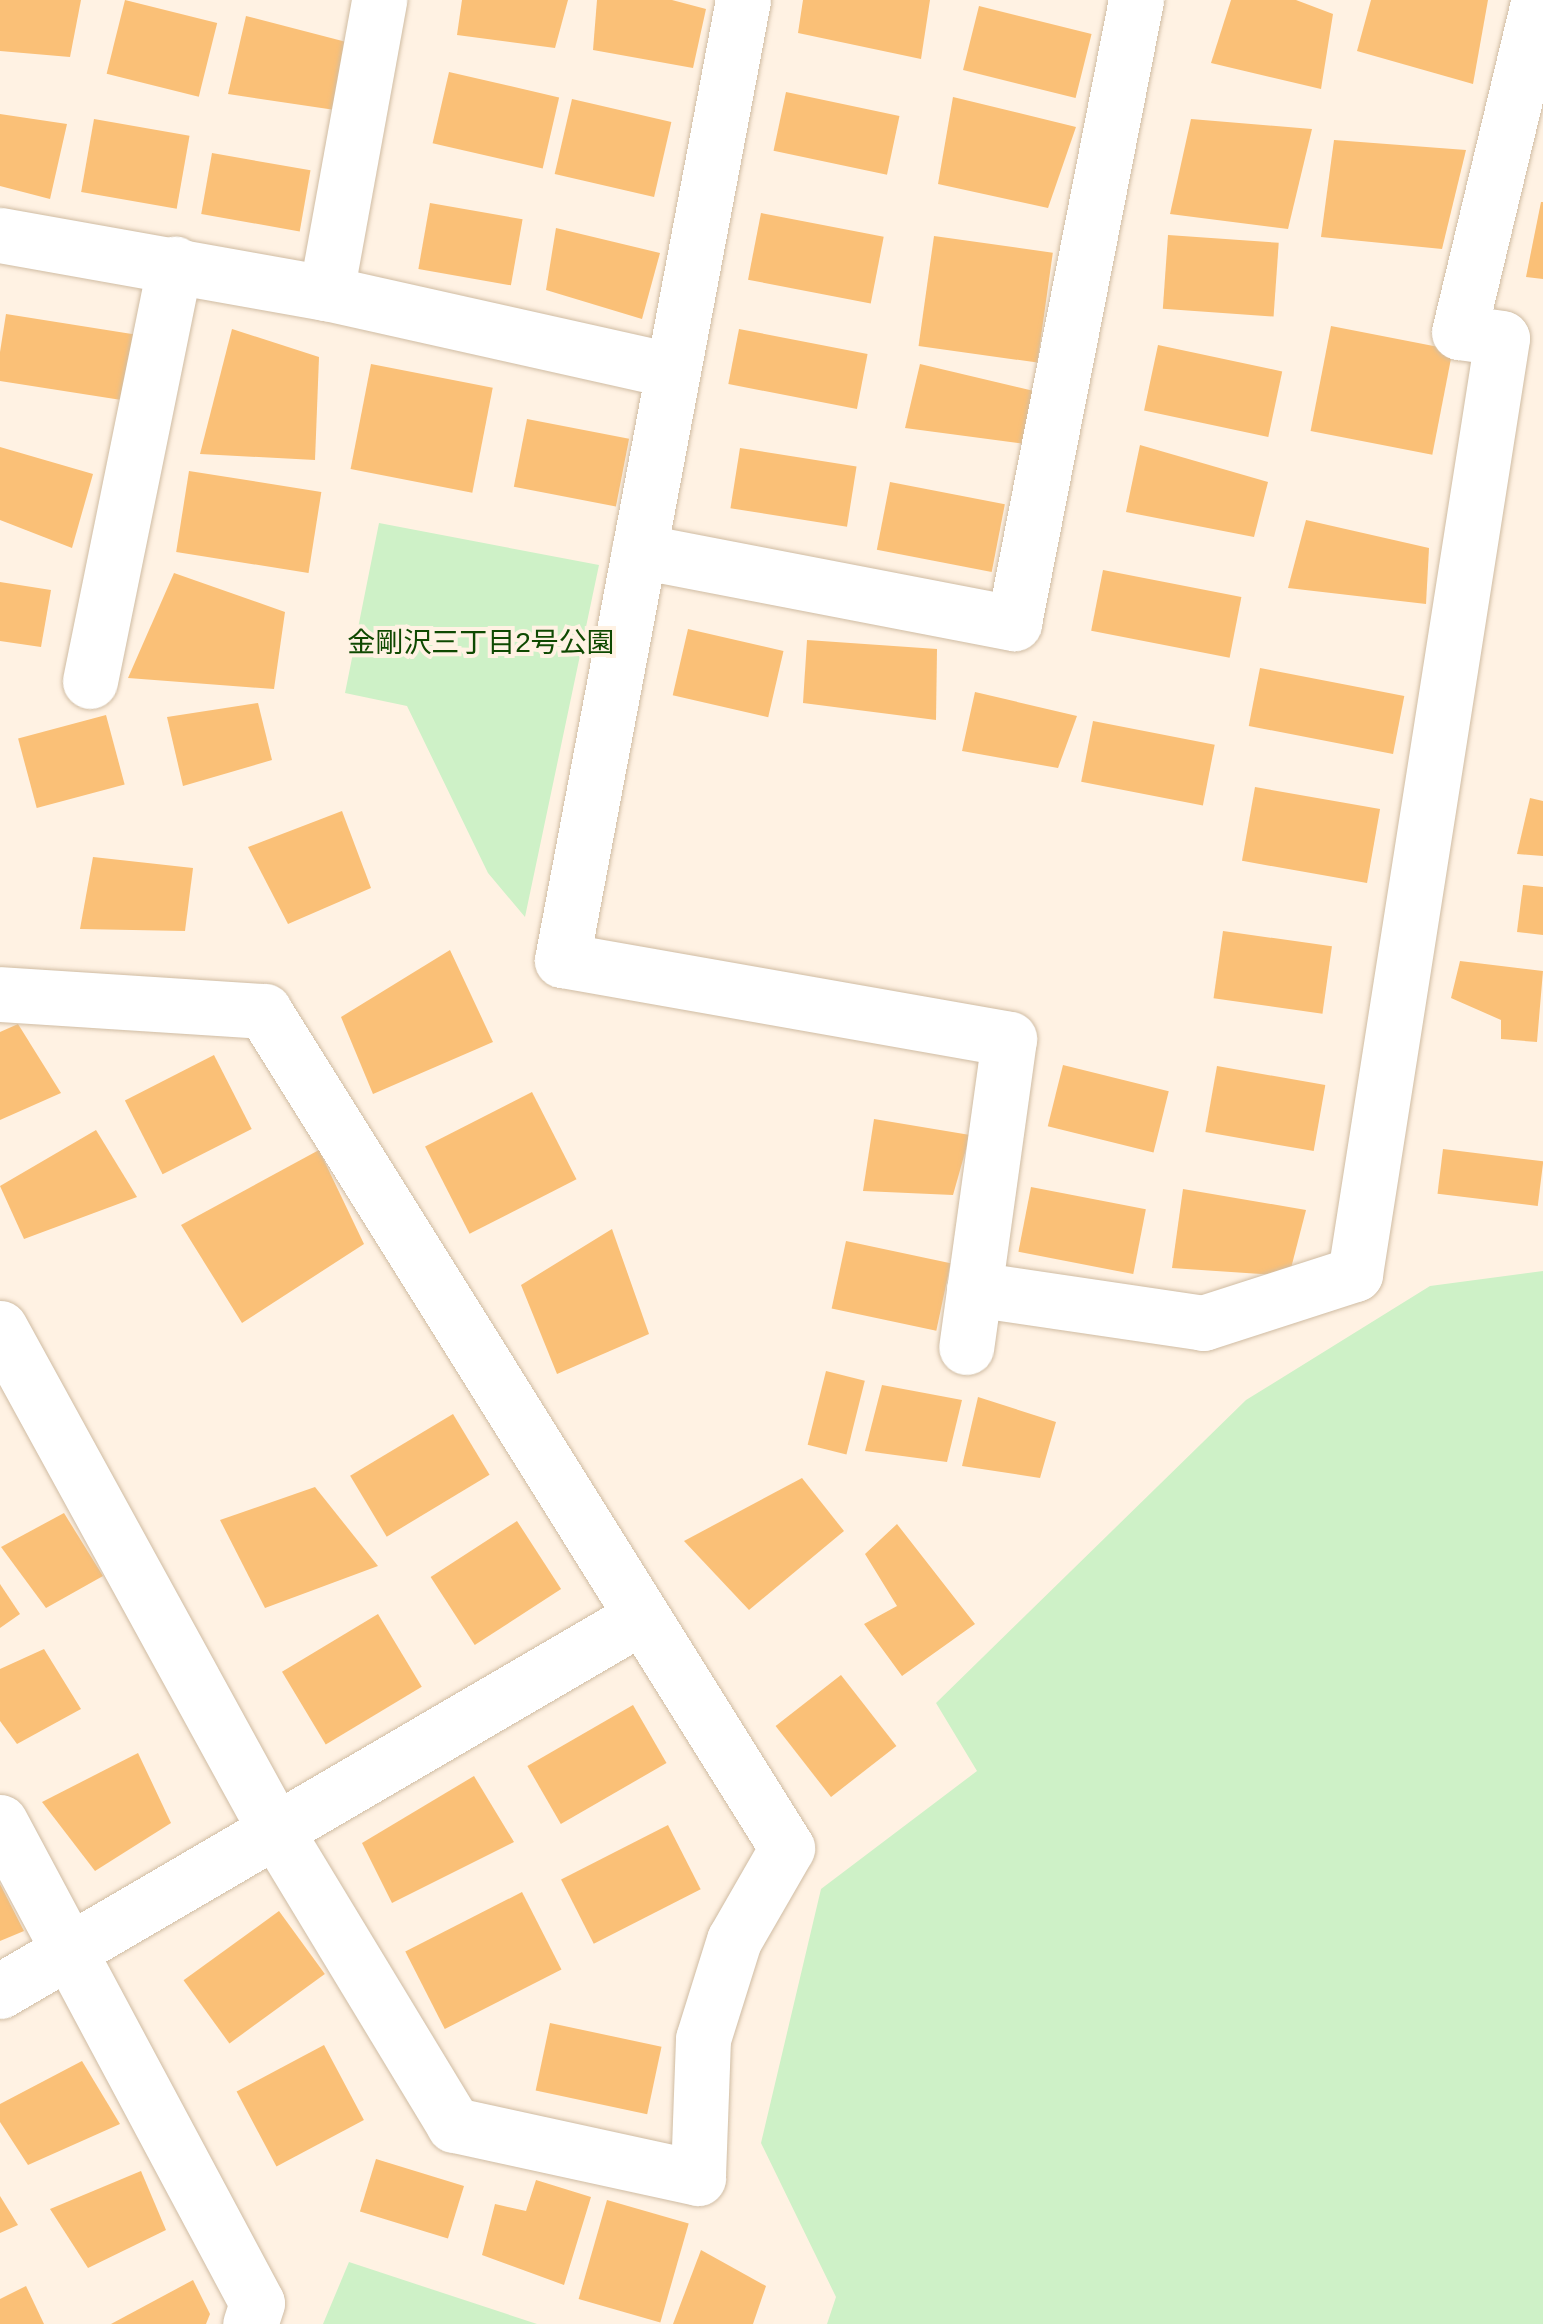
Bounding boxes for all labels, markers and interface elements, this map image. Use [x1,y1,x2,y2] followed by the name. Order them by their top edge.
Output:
[347,626,615,660] park label: 金剛沢三丁目2号公園

